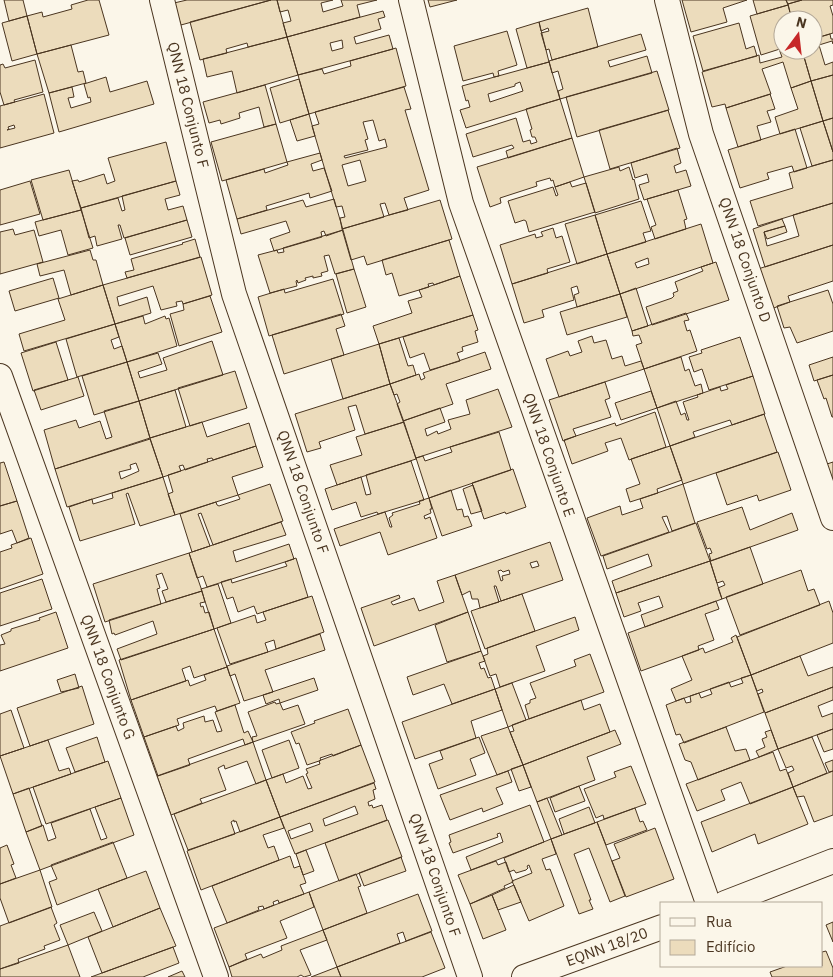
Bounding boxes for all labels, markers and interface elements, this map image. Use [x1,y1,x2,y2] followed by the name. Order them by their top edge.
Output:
[773,10,823,60] north arrow
[794,12,809,32] text: N
[164,40,213,170] street label: QNN 18 Conjunto F
[715,195,776,325] street label: QNN 18 Conjunto D
[519,390,580,519] street label: QNN 18 Conjunto E
[273,428,334,556] street label: QNN 18 Conjunto F
[77,612,140,742] street label: QNN 18 Conjunto G
[405,811,466,939] street label: QNN 18 Conjunto F
[660,902,823,967] legend
[706,912,732,931] text: Rua
[563,923,650,970] street label: EQNN 18/20
[706,937,755,956] text: Edifício

